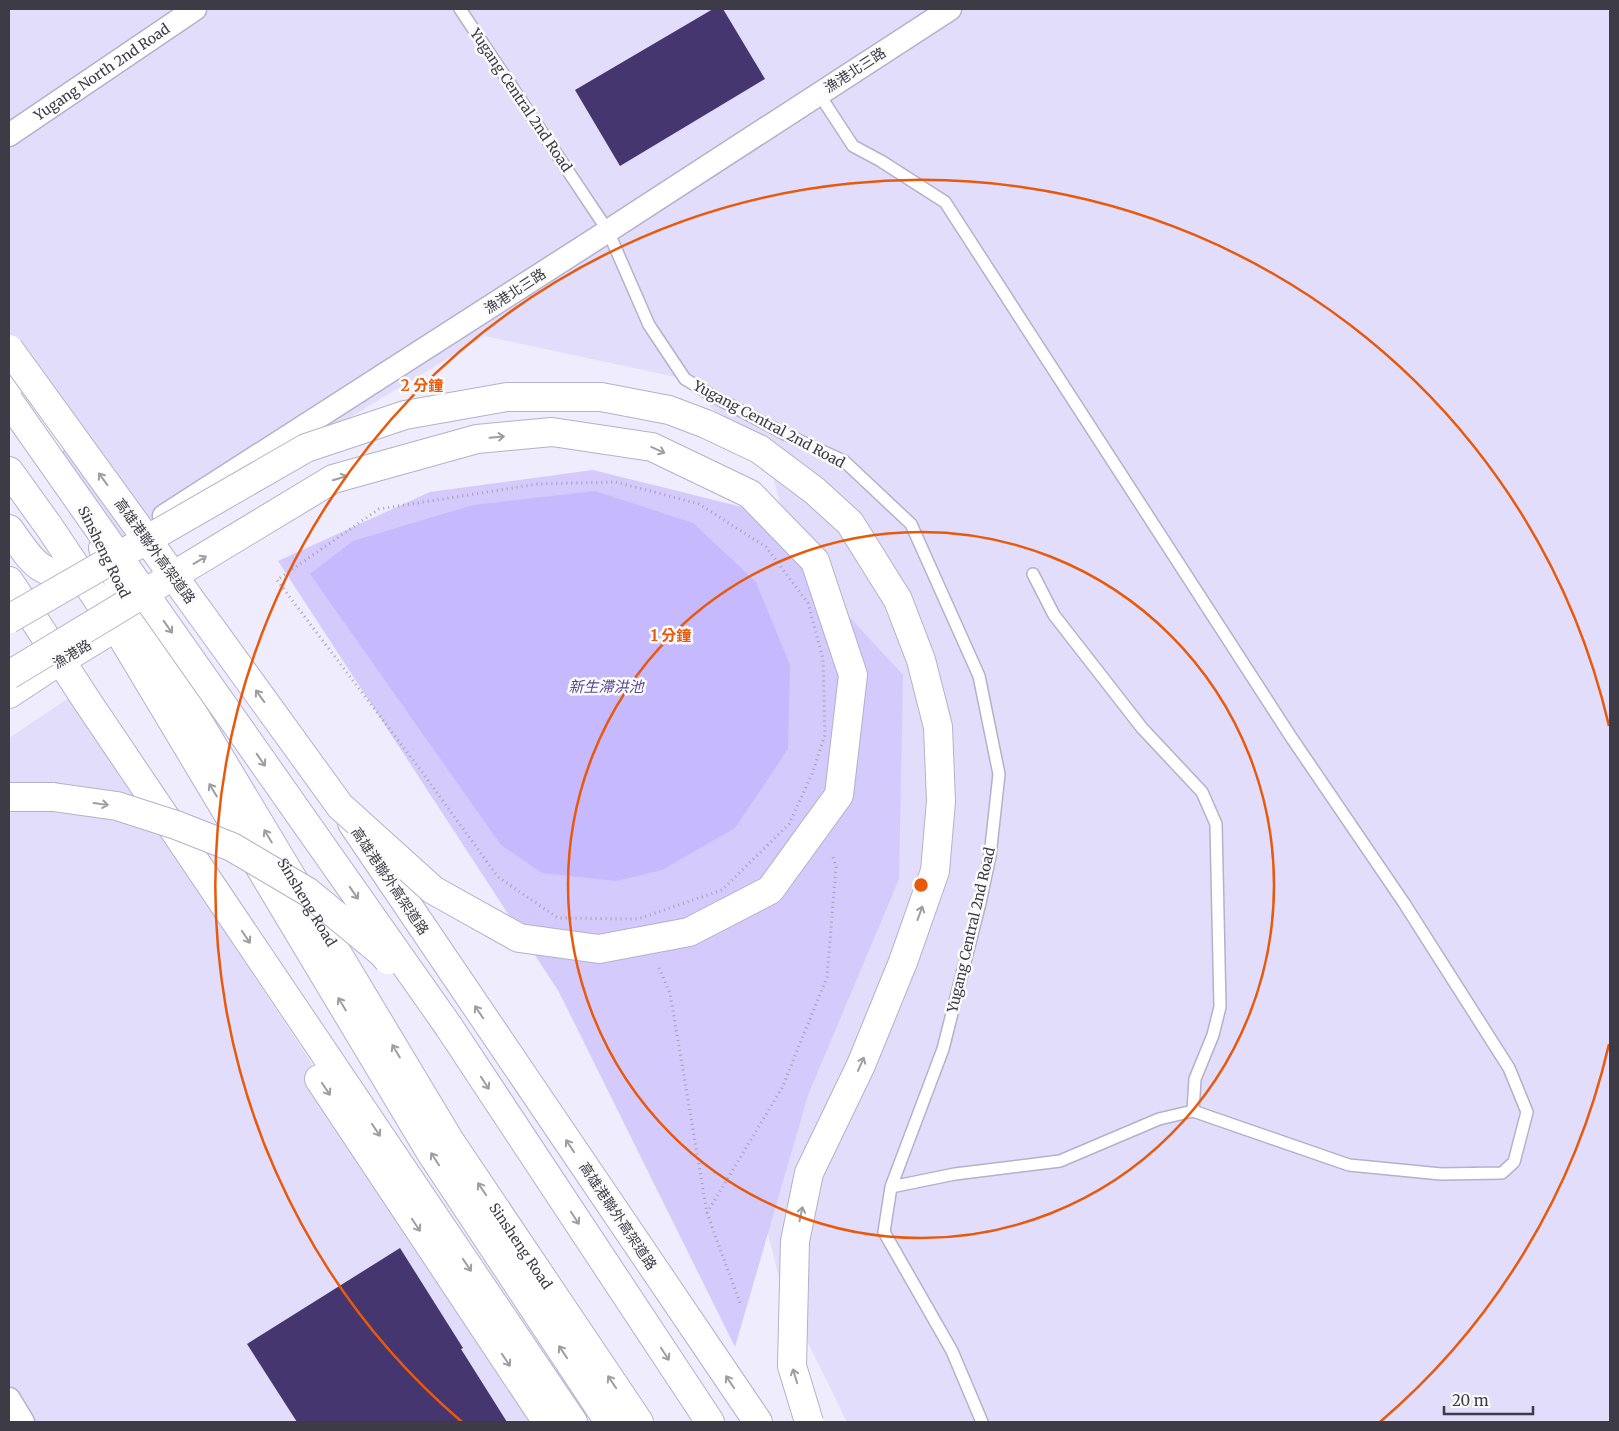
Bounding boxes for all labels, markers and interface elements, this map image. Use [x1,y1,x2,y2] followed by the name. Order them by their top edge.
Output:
[30,19,174,125] street label: Yugang North 2nd Road
[466,24,576,176] street label: Yugang Central 2nd Road
[821,43,889,97] street label: 漁港北三路
[481,264,549,318] street label: 漁港北三路
[401,376,443,395] text: 2 分鐘
[689,376,848,472] street label: Yugang Central 2nd Road
[489,432,505,442] one-way arrow
[650,445,665,455] one-way arrow
[98,472,108,486] one-way arrow
[332,472,348,482] one-way arrow
[111,495,199,607] street label: 高雄港聯外高架道路
[74,503,134,601] street label: Sinsheng Road
[193,554,207,564] one-way arrow
[162,619,173,633] one-way arrow
[651,626,691,645] text: 1 分鐘
[49,635,95,673] street label: 漁港路
[568,677,645,696] water label: 新生滯洪池
[255,689,265,703] one-way arrow
[256,752,266,766] one-way arrow
[208,783,218,798] one-way arrow
[92,799,108,809] one-way arrow
[347,824,433,938] street label: 高雄港聯外高架道路
[262,830,272,844] one-way arrow
[943,845,999,1015] street label: Yugang Central 2nd Road
[273,855,341,950] street label: Sinsheng Road
[912,876,930,894] centre of rings
[349,885,359,899] one-way arrow
[916,906,925,921] one-way arrow
[241,930,251,944] one-way arrow
[336,998,346,1012] one-way arrow
[474,1005,484,1019] one-way arrow
[391,1044,401,1058] one-way arrow
[857,1057,867,1072] one-way arrow
[481,1075,491,1089] one-way arrow
[321,1082,331,1096] one-way arrow
[371,1123,381,1137] one-way arrow
[565,1139,576,1153] one-way arrow
[429,1152,439,1166] one-way arrow
[575,1159,661,1273] street label: 高雄港聯外高架道路
[477,1182,487,1196] one-way arrow
[485,1199,556,1293] street label: Sinsheng Road
[797,1207,806,1223] one-way arrow
[570,1211,580,1225] one-way arrow
[411,1218,421,1232] one-way arrow
[462,1257,472,1271] one-way arrow
[558,1346,568,1360] one-way arrow
[660,1346,670,1360] one-way arrow
[501,1353,511,1367] one-way arrow
[789,1368,799,1384] one-way arrow
[607,1375,617,1389] one-way arrow
[725,1375,735,1389] one-way arrow
[1444,1384,1533,1416] scale bar
[1452,1391,1489,1410] text: 20 m

